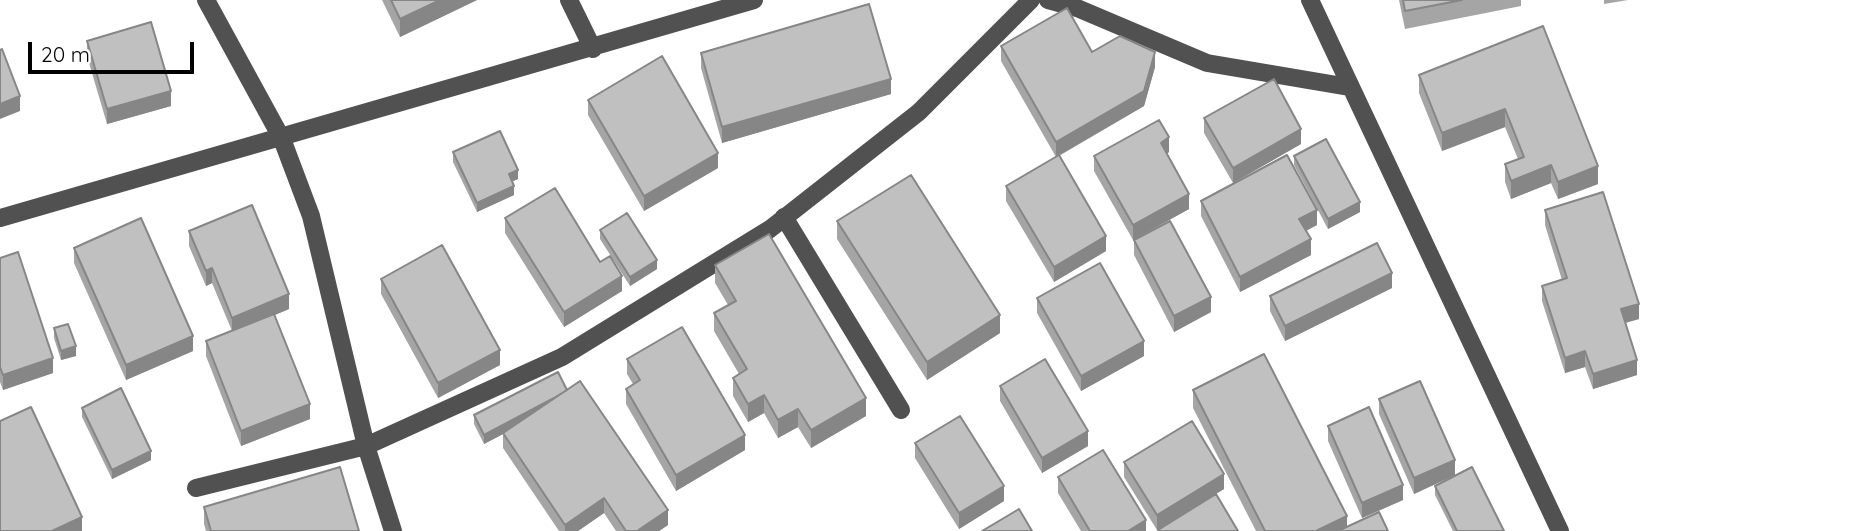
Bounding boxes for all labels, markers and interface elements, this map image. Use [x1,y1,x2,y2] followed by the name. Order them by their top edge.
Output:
[32,28,198,72] scale bar
[41,41,90,67] text: 20 m

